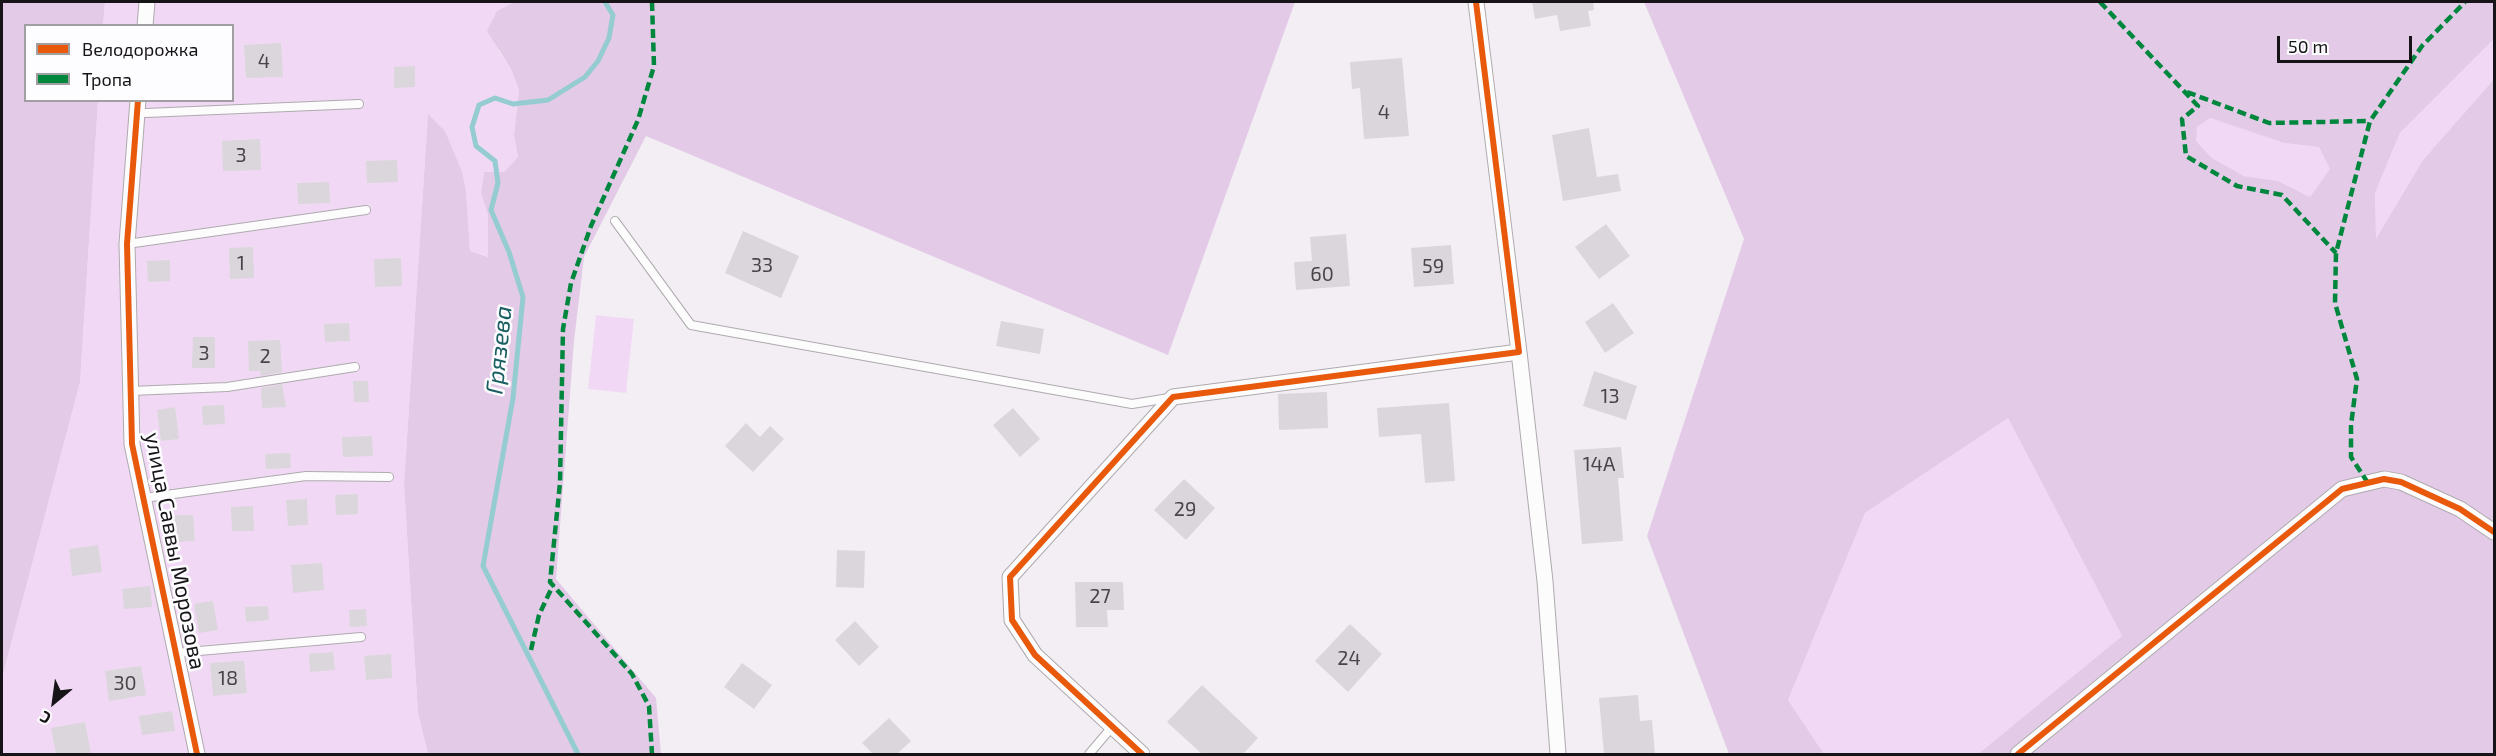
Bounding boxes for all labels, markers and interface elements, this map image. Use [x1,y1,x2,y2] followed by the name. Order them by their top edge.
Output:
[24,24,234,102] legend
[2280,24,2415,62] scale bar
[2288,35,2328,57] text: 50 m
[82,38,198,60] text: Велодорожка
[258,49,270,73] house number: 4
[82,68,132,90] text: Тропа
[1378,100,1390,124] house number: 4
[235,143,247,167] house number: 3
[237,251,245,275] house number: 1
[751,253,773,277] house number: 33
[1422,254,1444,278] house number: 59
[1310,262,1334,286] house number: 60
[480,304,518,396] water label: Грязева
[198,341,210,365] house number: 3
[259,344,271,368] house number: 2
[1600,384,1620,408] house number: 13
[139,430,211,672] street label: улица Саввы Морозова
[1583,452,1615,476] house number: 14А
[1174,497,1196,521] house number: 29
[1089,584,1111,608] house number: 27
[1337,646,1361,670] house number: 24
[218,666,238,690] house number: 18
[113,671,137,695] house number: 30
[24,672,84,732] north arrow
[36,708,54,729] text: С

